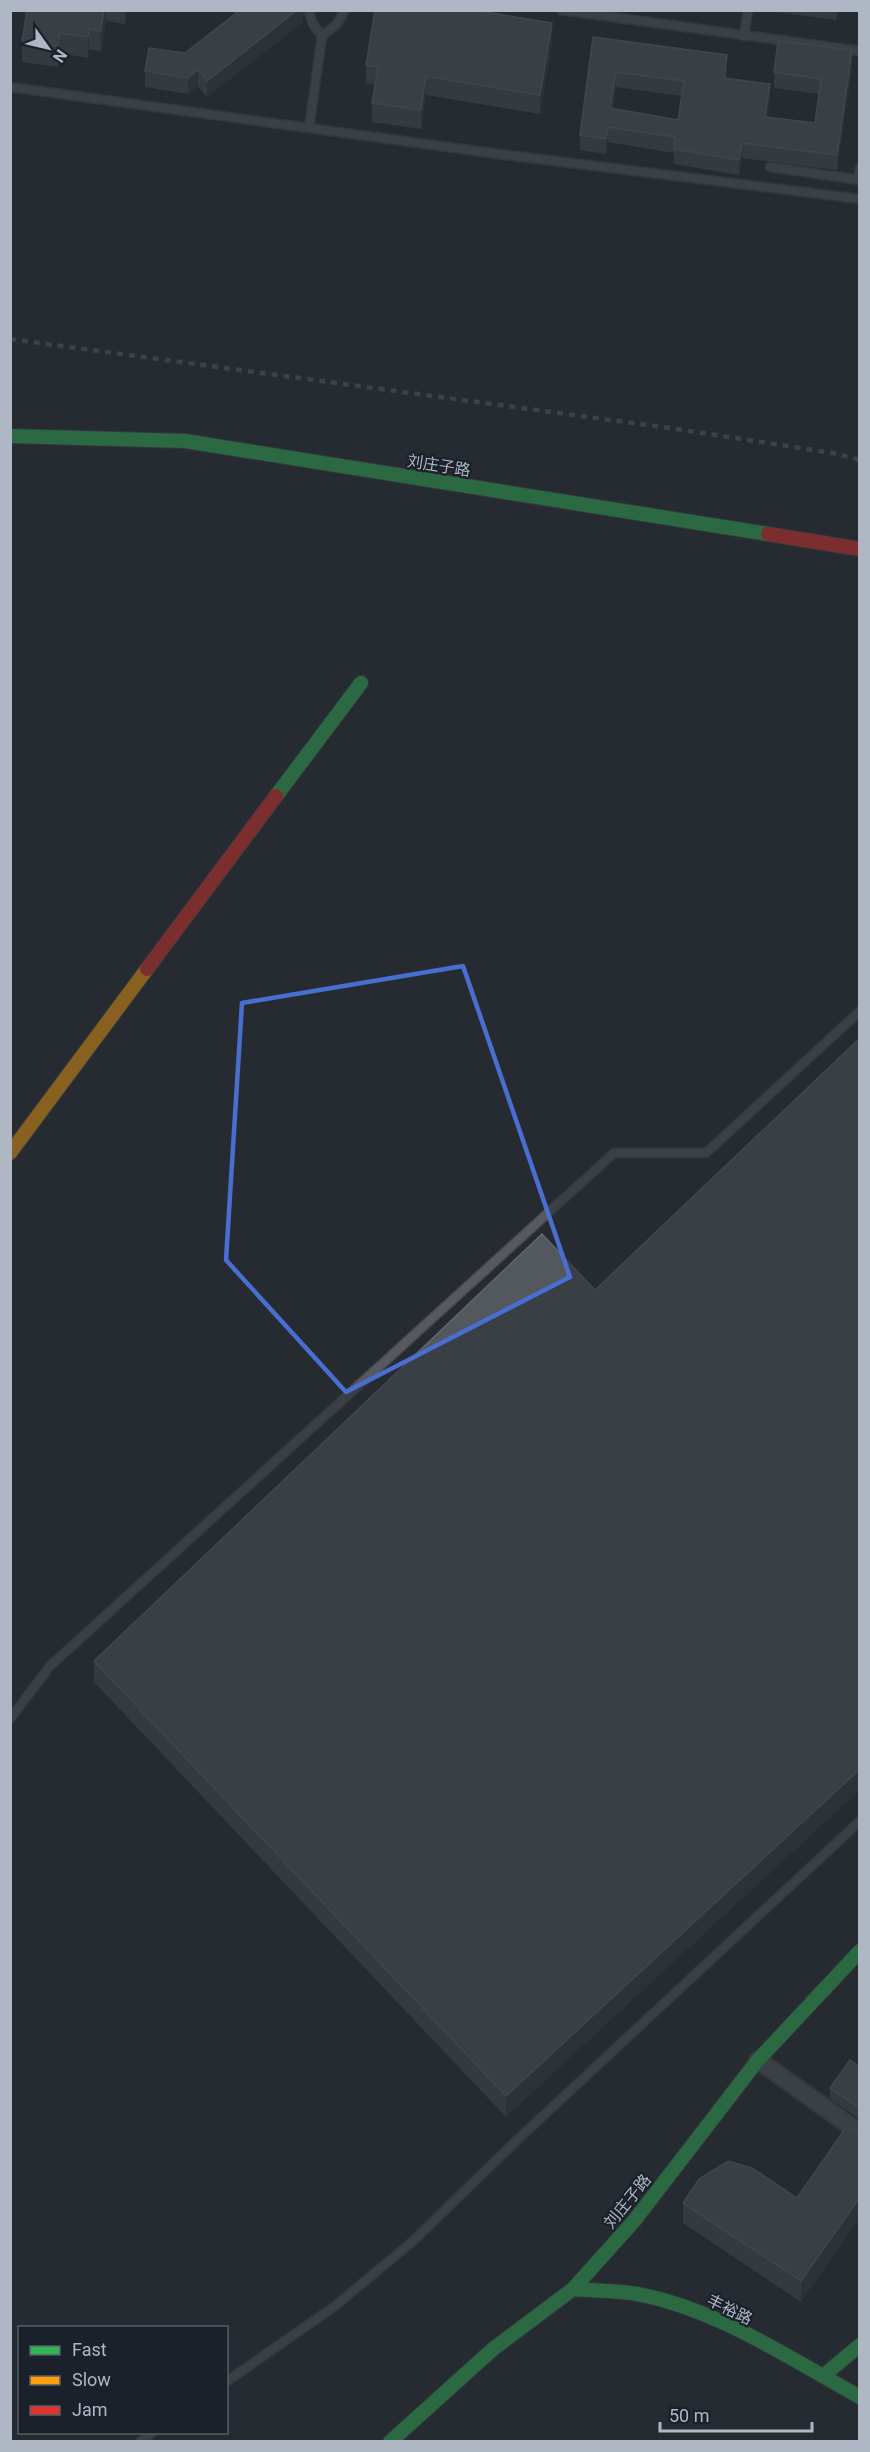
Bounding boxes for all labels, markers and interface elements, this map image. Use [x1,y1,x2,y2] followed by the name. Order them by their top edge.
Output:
[18,18,78,78] north arrow
[49,46,71,66] text: N
[406,451,472,480] street label: 刘庄子路
[600,2170,655,2232] street label: 刘庄子路
[704,2290,756,2329] street label: 丰裕路
[18,2326,228,2434] legend
[72,2339,107,2360] text: Fast
[72,2369,111,2390] text: Slow
[660,2395,812,2433] scale bar
[72,2399,108,2420] text: Jam
[669,2405,709,2426] text: 50 m

